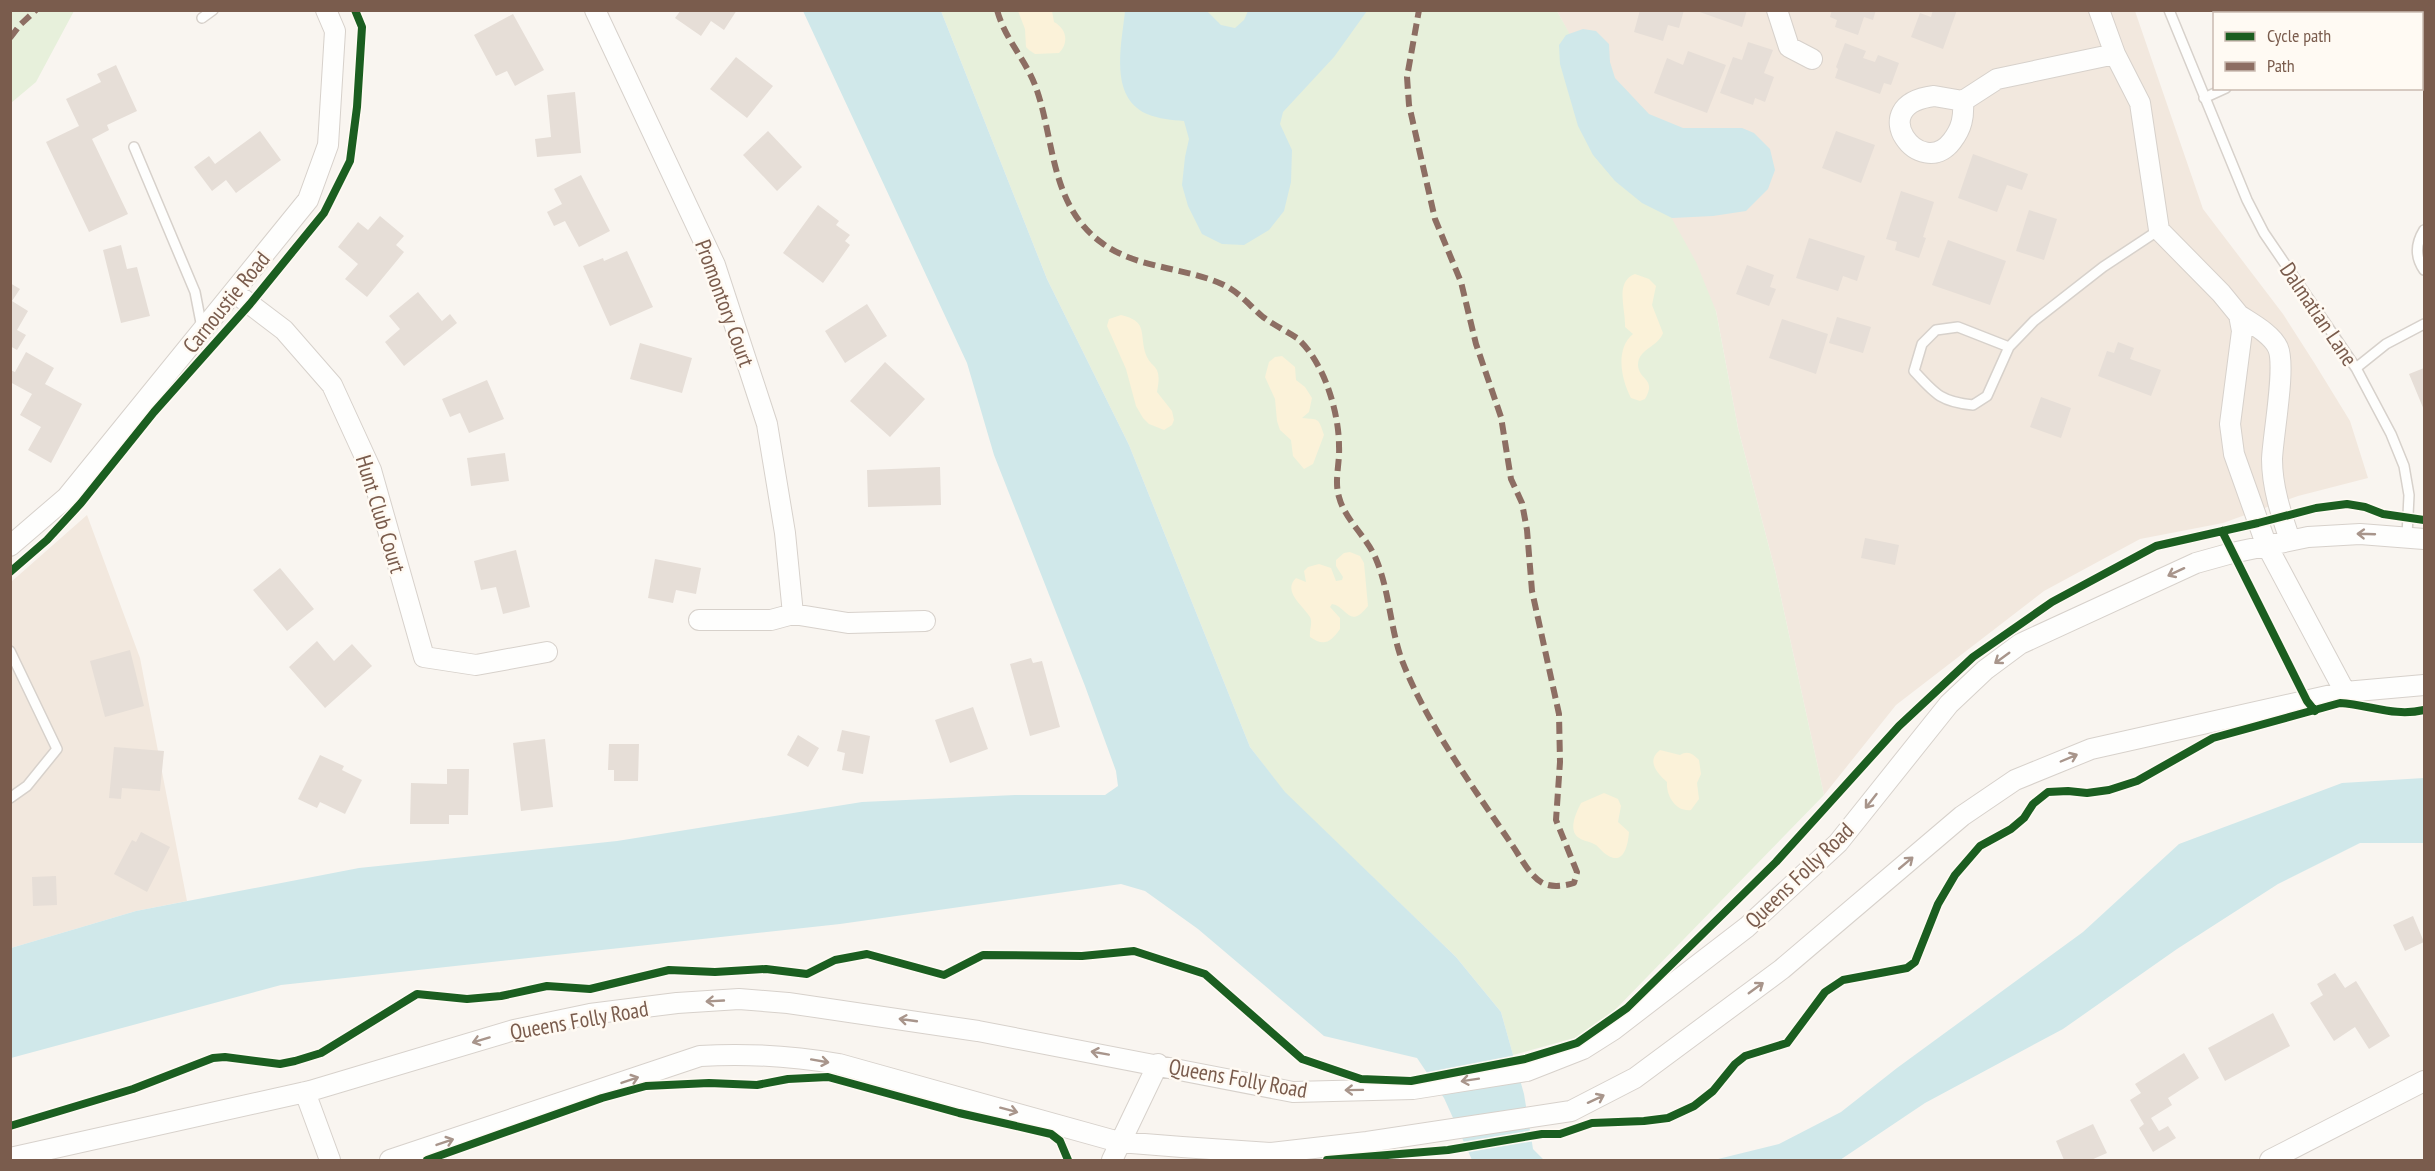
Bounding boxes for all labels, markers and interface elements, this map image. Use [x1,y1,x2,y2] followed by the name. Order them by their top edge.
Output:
[2213,12,2423,90] legend
[2267,24,2331,47] text: Cycle path
[2267,54,2295,77] text: Path
[689,236,761,370] street label: Promontory Court
[176,245,276,359] street label: Carnoustie Road
[2274,257,2364,371] street label: Dalmatian Lane
[350,452,412,576] street label: Hunt Club Court
[2357,529,2377,540] one-way arrow
[2168,566,2186,578] one-way arrow
[1994,651,2010,664] one-way arrow
[2059,752,2077,763] one-way arrow
[1865,793,1878,809] one-way arrow
[1739,816,1859,934] street label: Queens Folly Road
[1898,857,1914,870] one-way arrow
[1748,982,1764,994] one-way arrow
[508,994,650,1046] street label: Queens Folly Road
[705,995,725,1006] one-way arrow
[899,1015,919,1026] one-way arrow
[472,1035,491,1046] one-way arrow
[1091,1047,1111,1058] one-way arrow
[1167,1052,1309,1104] street label: Queens Folly Road
[810,1056,830,1067] one-way arrow
[620,1073,639,1084] one-way arrow
[1461,1075,1480,1086] one-way arrow
[1345,1085,1365,1096] one-way arrow
[1587,1092,1605,1104] one-way arrow
[999,1105,1018,1117] one-way arrow
[435,1136,454,1147] one-way arrow

